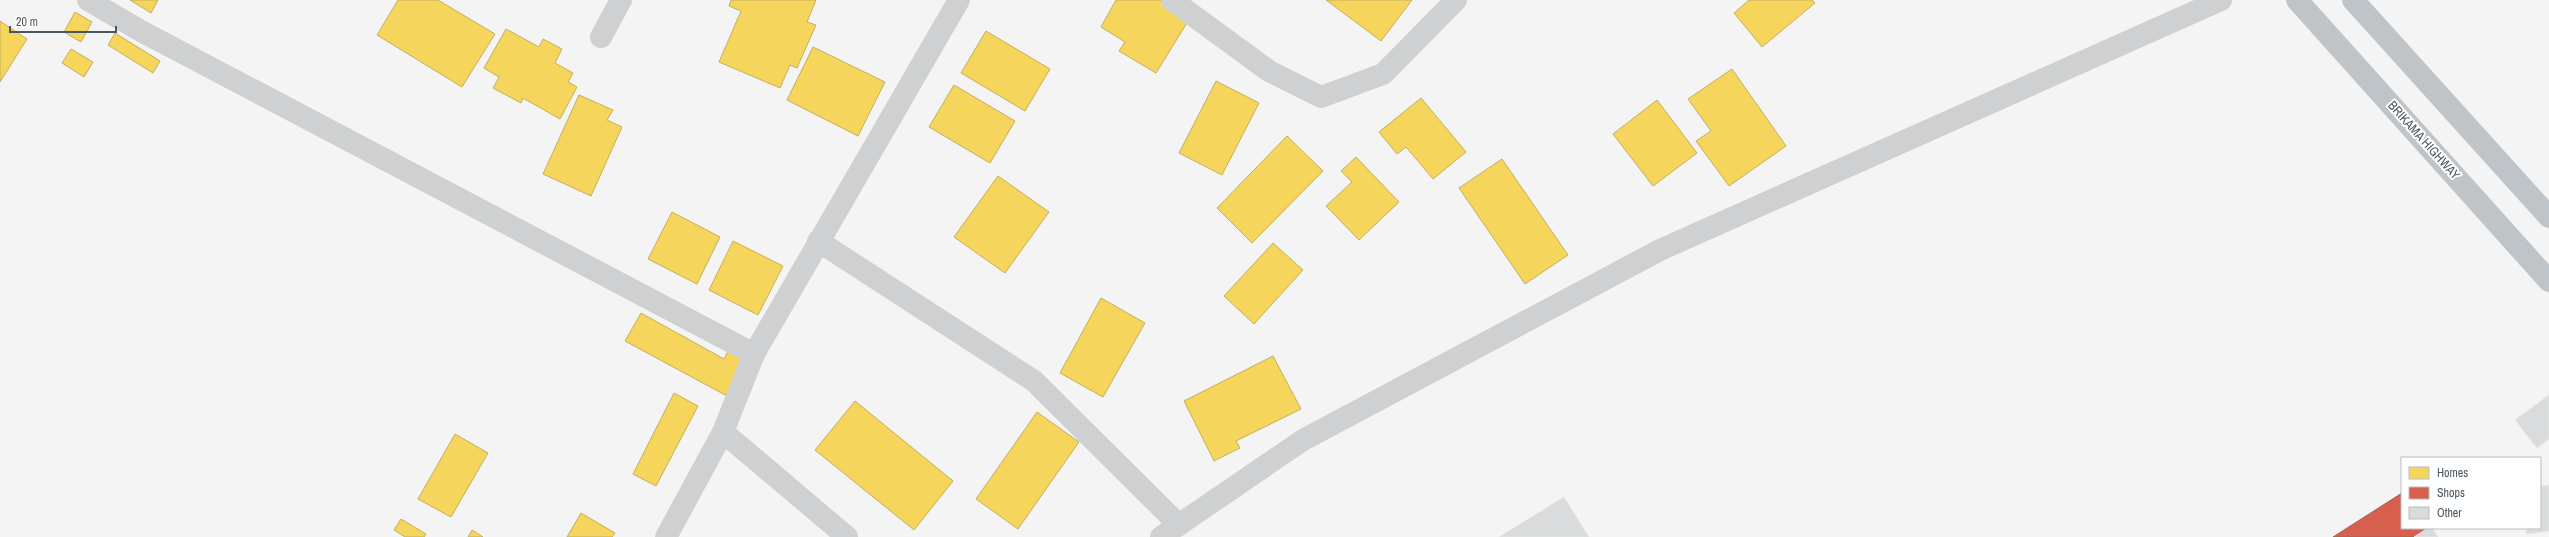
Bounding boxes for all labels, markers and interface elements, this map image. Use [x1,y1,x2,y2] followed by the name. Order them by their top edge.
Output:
[10,8,116,34] scale bar
[16,14,38,30] text: 20 m
[2384,97,2464,183] street label: BRIKAMA HIGHWAY
[2401,457,2541,529] legend
[2437,465,2468,481] text: Homes
[2437,485,2465,501] text: Shops
[2437,505,2462,521] text: Other

